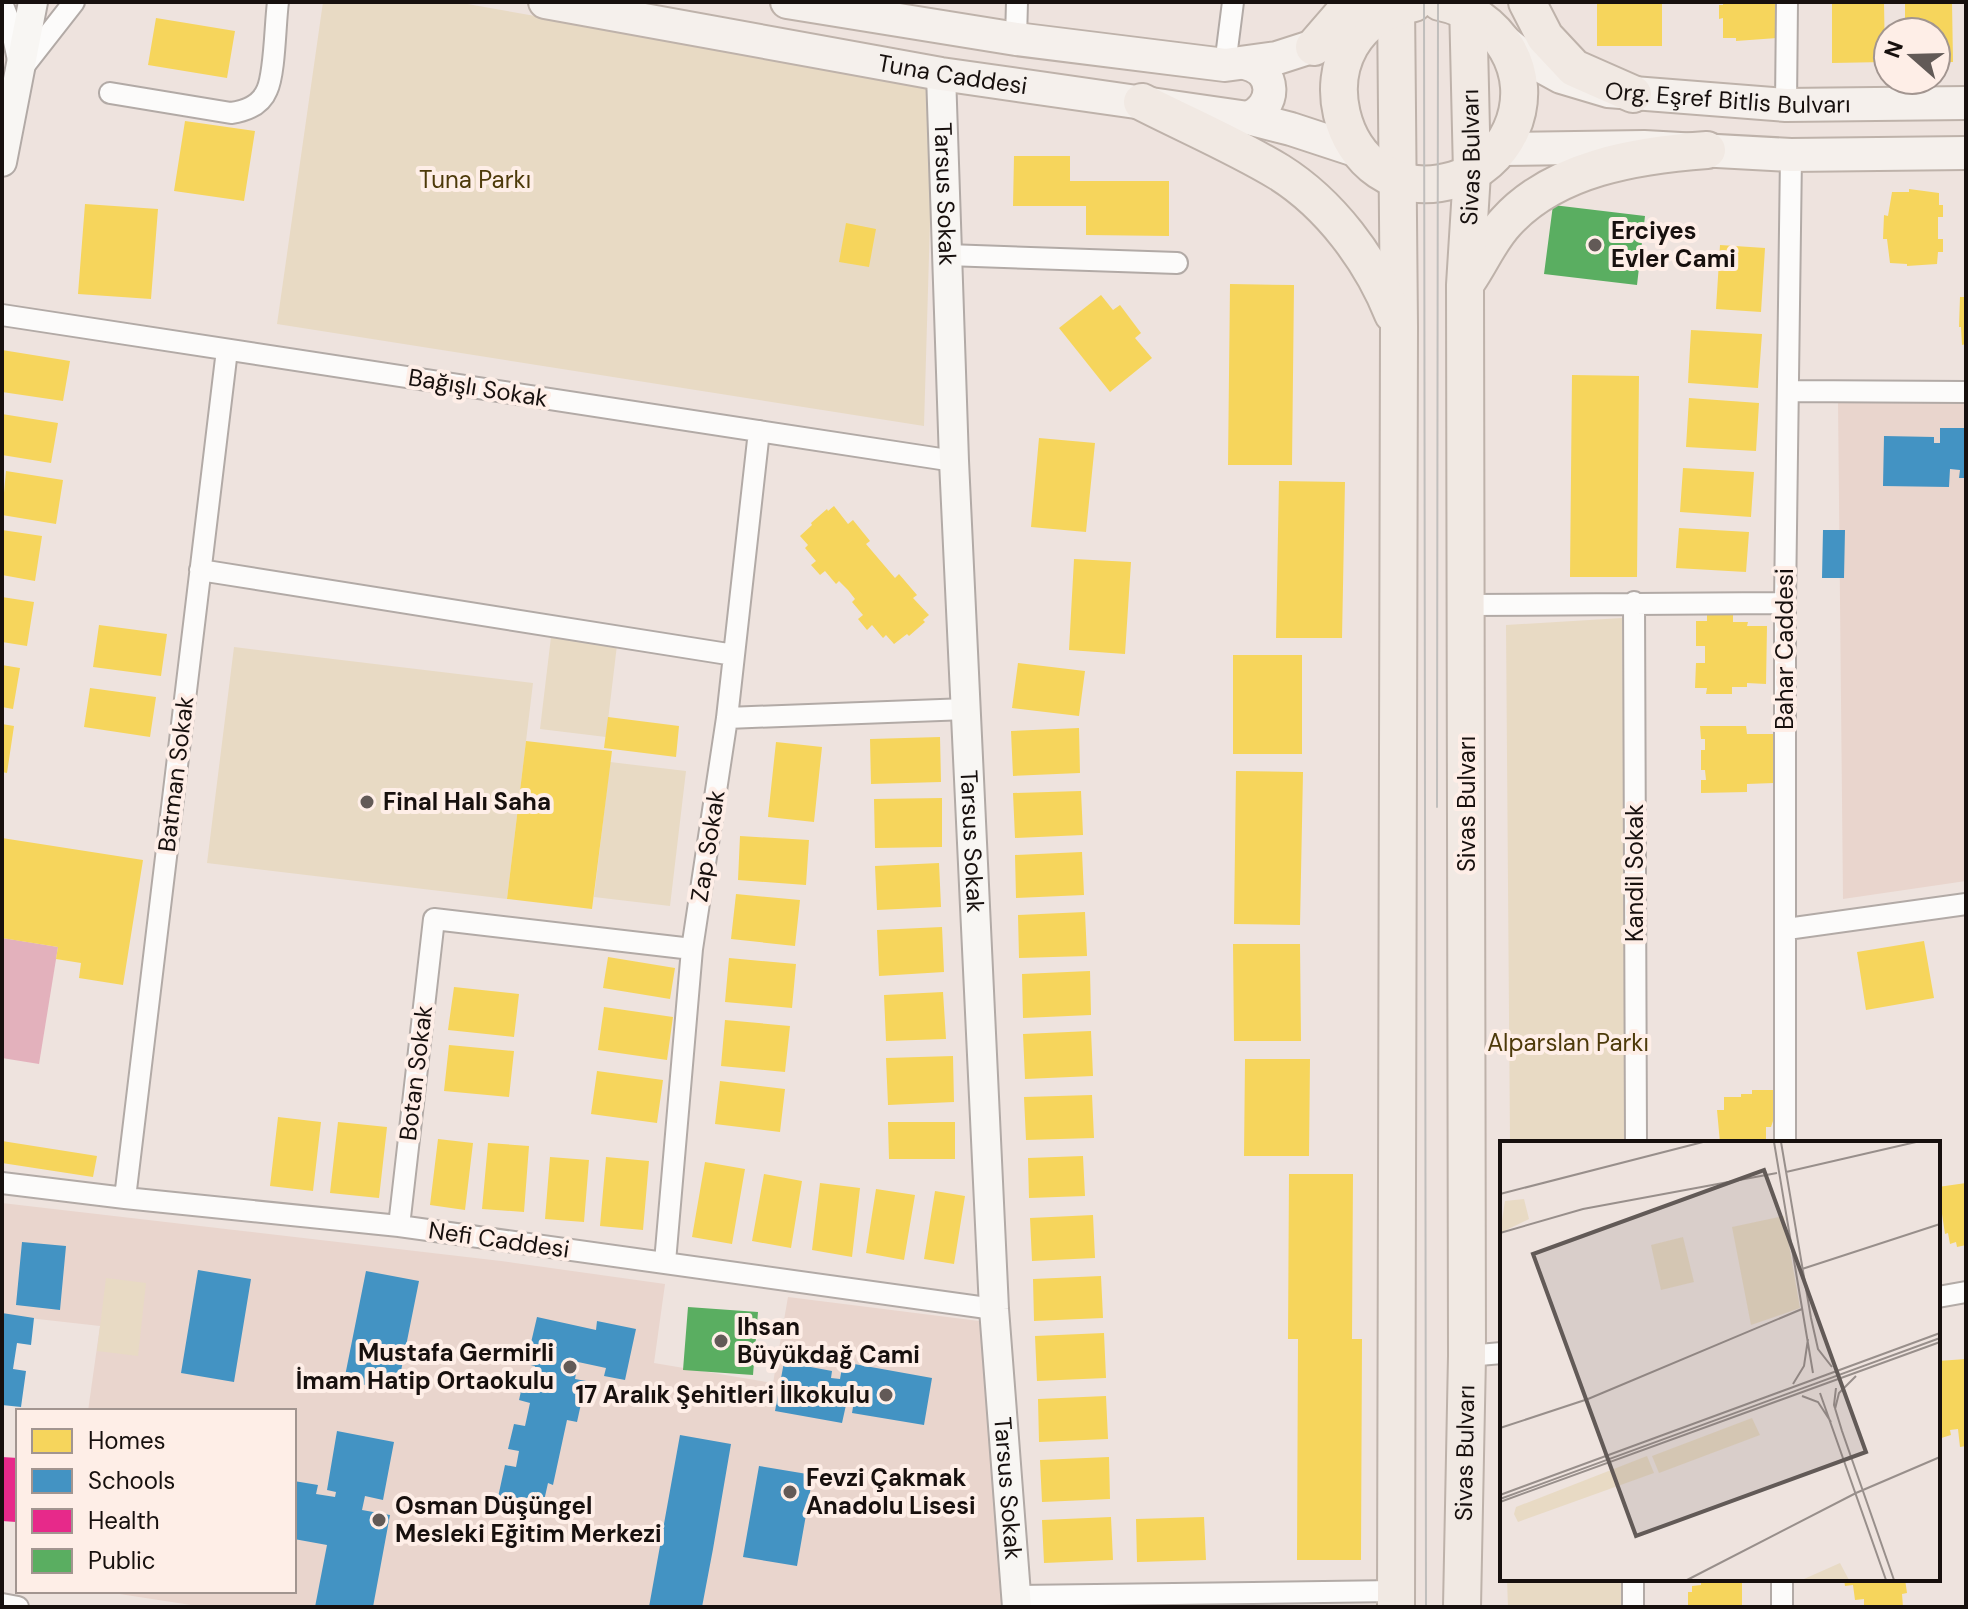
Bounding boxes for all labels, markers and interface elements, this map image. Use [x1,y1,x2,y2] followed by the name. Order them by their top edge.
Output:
[1872,16,1952,96] north arrow
[1877,37,1910,62] text: N
[875,47,1029,101] street label: Tuna Caddesi
[1604,75,1851,120] street label: Org. Eşref Bitlis Bulvarı
[1453,89,1487,226] street label: Sivas Bulvarı
[928,122,963,266] street label: Tarsus Sokak
[419,164,531,195] park label: Tuna Parkı
[1611,215,1736,274] place label: Erciyes Evler Cami
[1586,236,1604,254] marker: Erciyes Evler Cami
[406,361,550,414] street label: Bağışlı Sokak
[1769,568,1800,730] street label: Bahar Caddesi
[151,694,200,854] street label: Batman Sokak
[1451,736,1482,872] street label: Sivas Bulvarı
[954,769,991,914] street label: Tarsus Sokak
[383,786,551,817] place label: Final Halı Saha
[683,788,732,904] street label: Zap Sokak
[358,793,376,811] marker: Final Halı Saha
[1619,804,1650,942] street label: Kandil Sokak
[392,1003,439,1142] street label: Botan Sokak
[1487,1027,1649,1058] park label: Alparslan Parkı
[1500,1141,1940,1581] inset map
[427,1214,571,1265] street label: Nefi Caddesi
[737,1311,920,1370] place label: Ihsan Büyükdağ Cami
[712,1332,730,1350] marker: Ihsan Büyükdağ Cami
[296,1337,554,1396] place label: Mustafa Germirli İmam Hatip Ortaokulu
[561,1358,579,1376] marker: Mustafa Germirli İmam Hatip Ortaokulu
[576,1379,870,1410] place label: 17 Aralık Şehitleri İlkokulu
[1448,1385,1481,1521] street label: Sivas Bulvarı
[877,1386,895,1404] marker: 17 Aralık Şehitleri İlkokulu
[16,1409,296,1593] legend
[987,1416,1029,1561] street label: Tarsus Sokak
[88,1425,166,1456] text: Homes
[806,1462,976,1521] place label: Fevzi Çakmak Anadolu Lisesi
[88,1465,175,1496] text: Schools
[781,1483,799,1501] marker: Fevzi Çakmak Anadolu Lisesi
[395,1490,662,1549] place label: Osman Düşüngel Mesleki Eğitim Merkezi
[88,1505,160,1536] text: Health
[370,1511,388,1529] marker: Osman Düşüngel Mesleki Eğitim Merkezi
[88,1545,156,1576] text: Public

